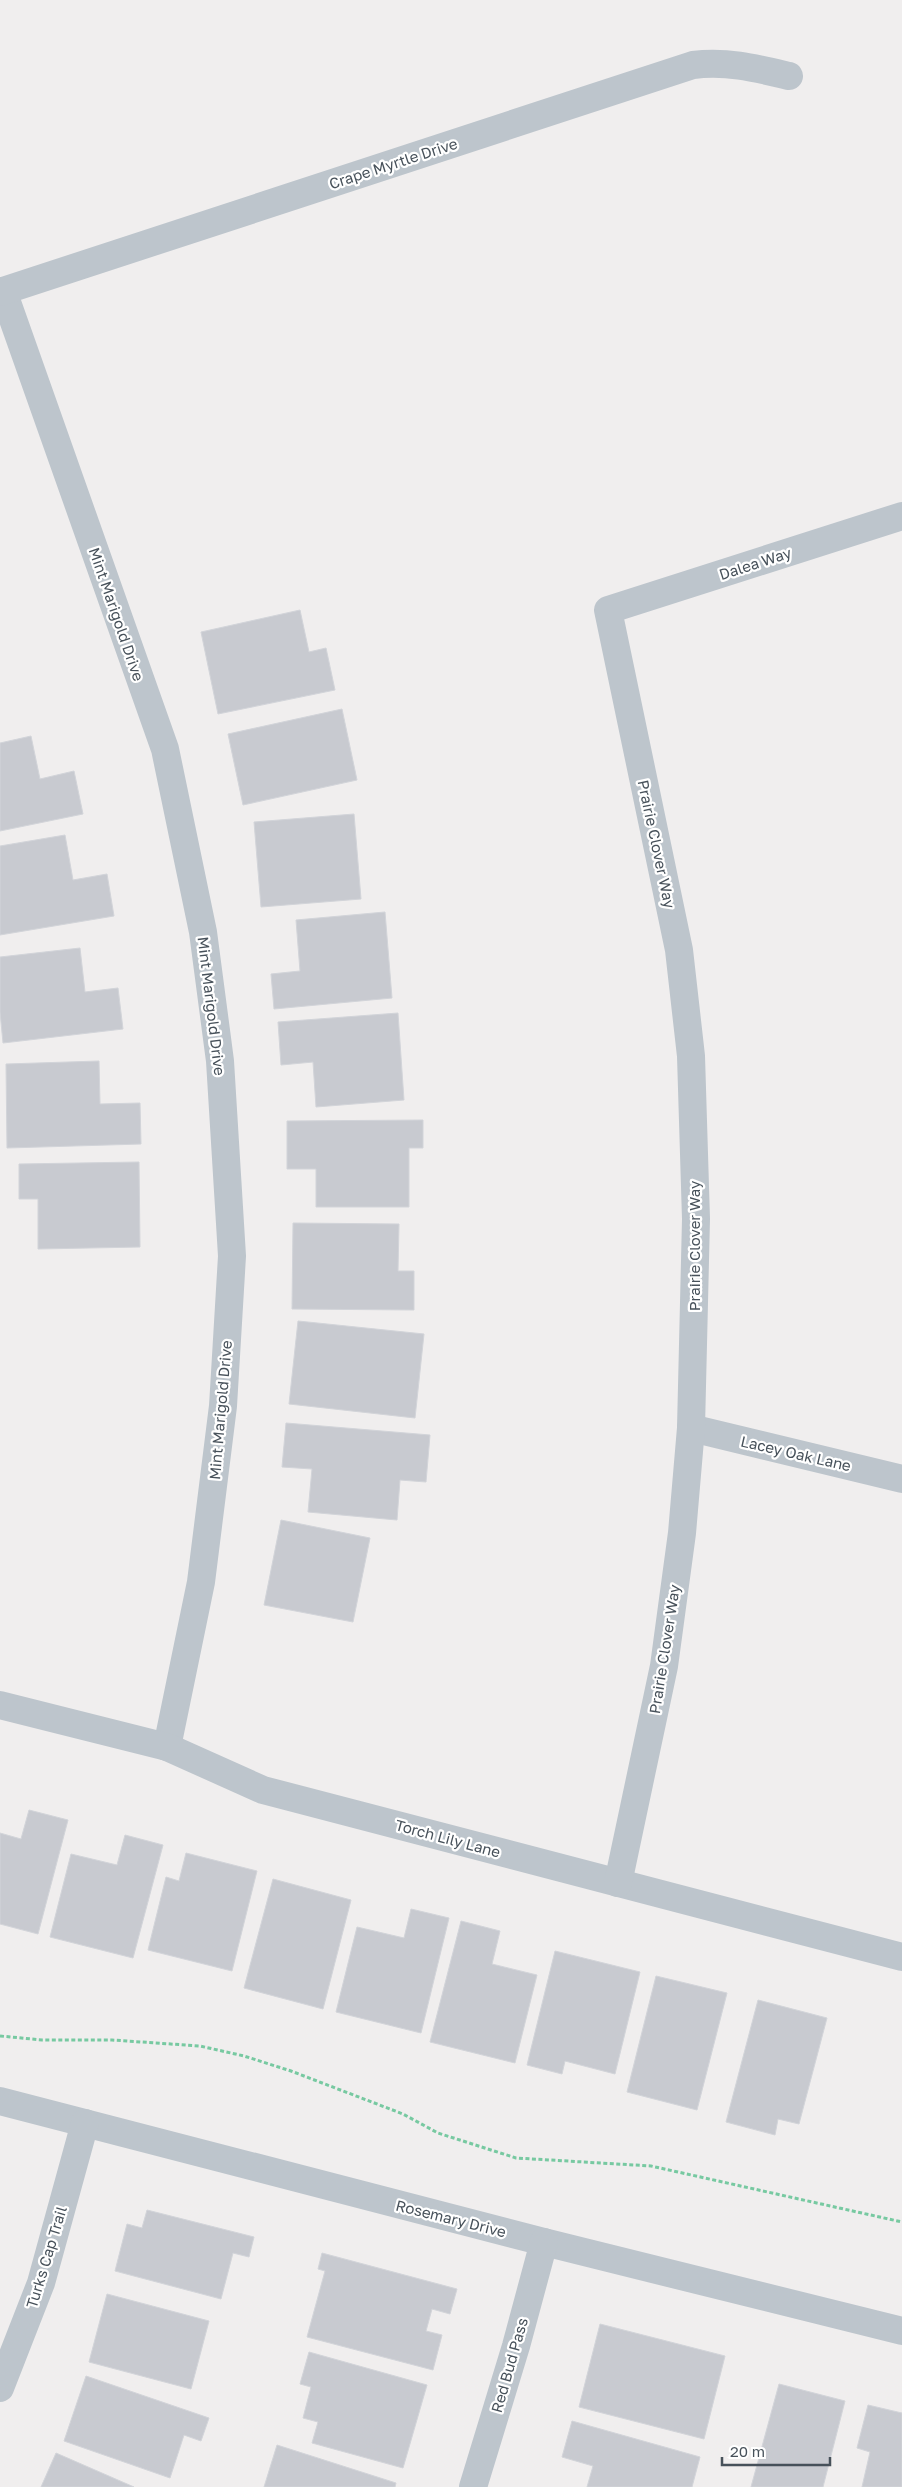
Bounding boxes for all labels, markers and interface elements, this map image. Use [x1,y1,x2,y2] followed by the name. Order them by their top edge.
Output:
[327,134,460,192] street label: Crape Myrtle Drive
[717,543,794,583] street label: Dalea Way
[86,545,148,683] street label: Mint Marigold Drive
[635,778,680,910] street label: Prairie Clover Way
[195,935,230,1077] street label: Mint Marigold Drive
[685,1180,703,1311] street label: Prairie Clover Way
[205,1339,235,1481] street label: Mint Marigold Drive
[739,1432,853,1475] street label: Lacey Oak Lane
[645,1582,683,1715] street label: Prairie Clover Way
[393,1815,503,1861] street label: Torch Lily Lane
[394,2196,508,2240] street label: Rosemary Drive
[22,2204,70,2310] street label: Turks Cap Trail
[487,2315,531,2415] street label: Red Bud Pass
[722,2434,830,2466] scale bar
[730,2442,765,2460] text: 20 m

